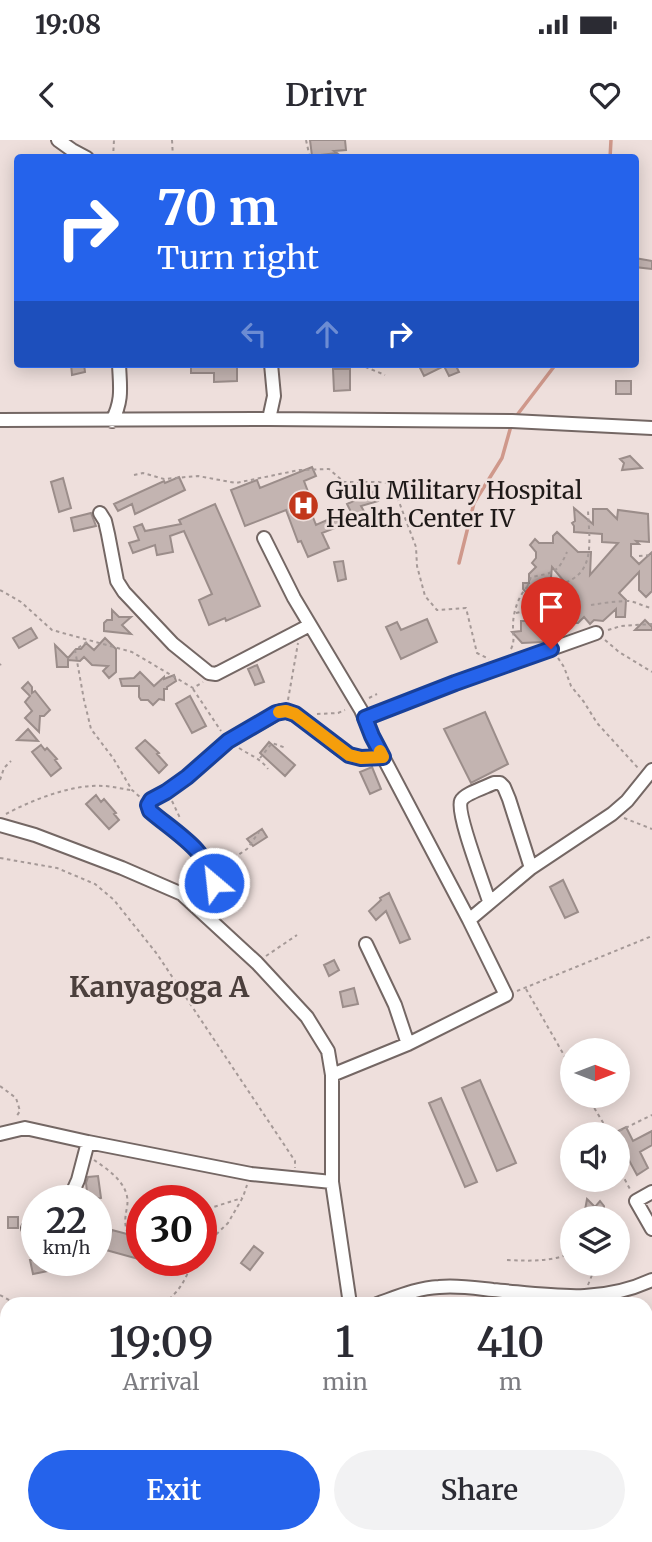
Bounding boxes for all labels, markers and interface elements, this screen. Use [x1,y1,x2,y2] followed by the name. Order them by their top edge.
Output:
[35,8,101,41] text: 19:08
[285,75,367,115] text: Drivr
[28,76,66,114] icon: back
[586,76,624,114] icon: heart
[157,177,278,238] text: 70 m
[42,182,133,273] icon: right
[157,238,319,278] text: Turn right
[235,315,273,353] icon: left
[308,315,346,353] icon: ahead
[381,315,419,353] icon: right
[326,475,582,534] place label: Gulu Military Hospital Health Center IV
[286,488,320,522] hospital icon: Gulu Military Hospital Health Center IV
[521,577,581,649] pin
[532,588,570,626] icon: arrive
[177,846,251,920] position arrow
[69,969,250,1005] district label: Kanyagoga A
[560,1038,630,1108] north arrow
[560,1038,630,1276] map controls
[560,1122,630,1192] button: sound
[126,1185,217,1276] speed limit sign: 30
[46,1199,87,1243] text: 22
[560,1206,630,1276] button: layers
[43,1236,90,1259] text: km/h
[109,1316,214,1368] text: 19:09
[335,1316,355,1368] text: 1
[476,1316,544,1368] text: 410
[123,1367,199,1396] text: Arrival
[322,1367,368,1396] text: min
[499,1367,522,1396] text: m
[28,1450,320,1530] button: Exit
[334,1450,625,1530] button: Share

